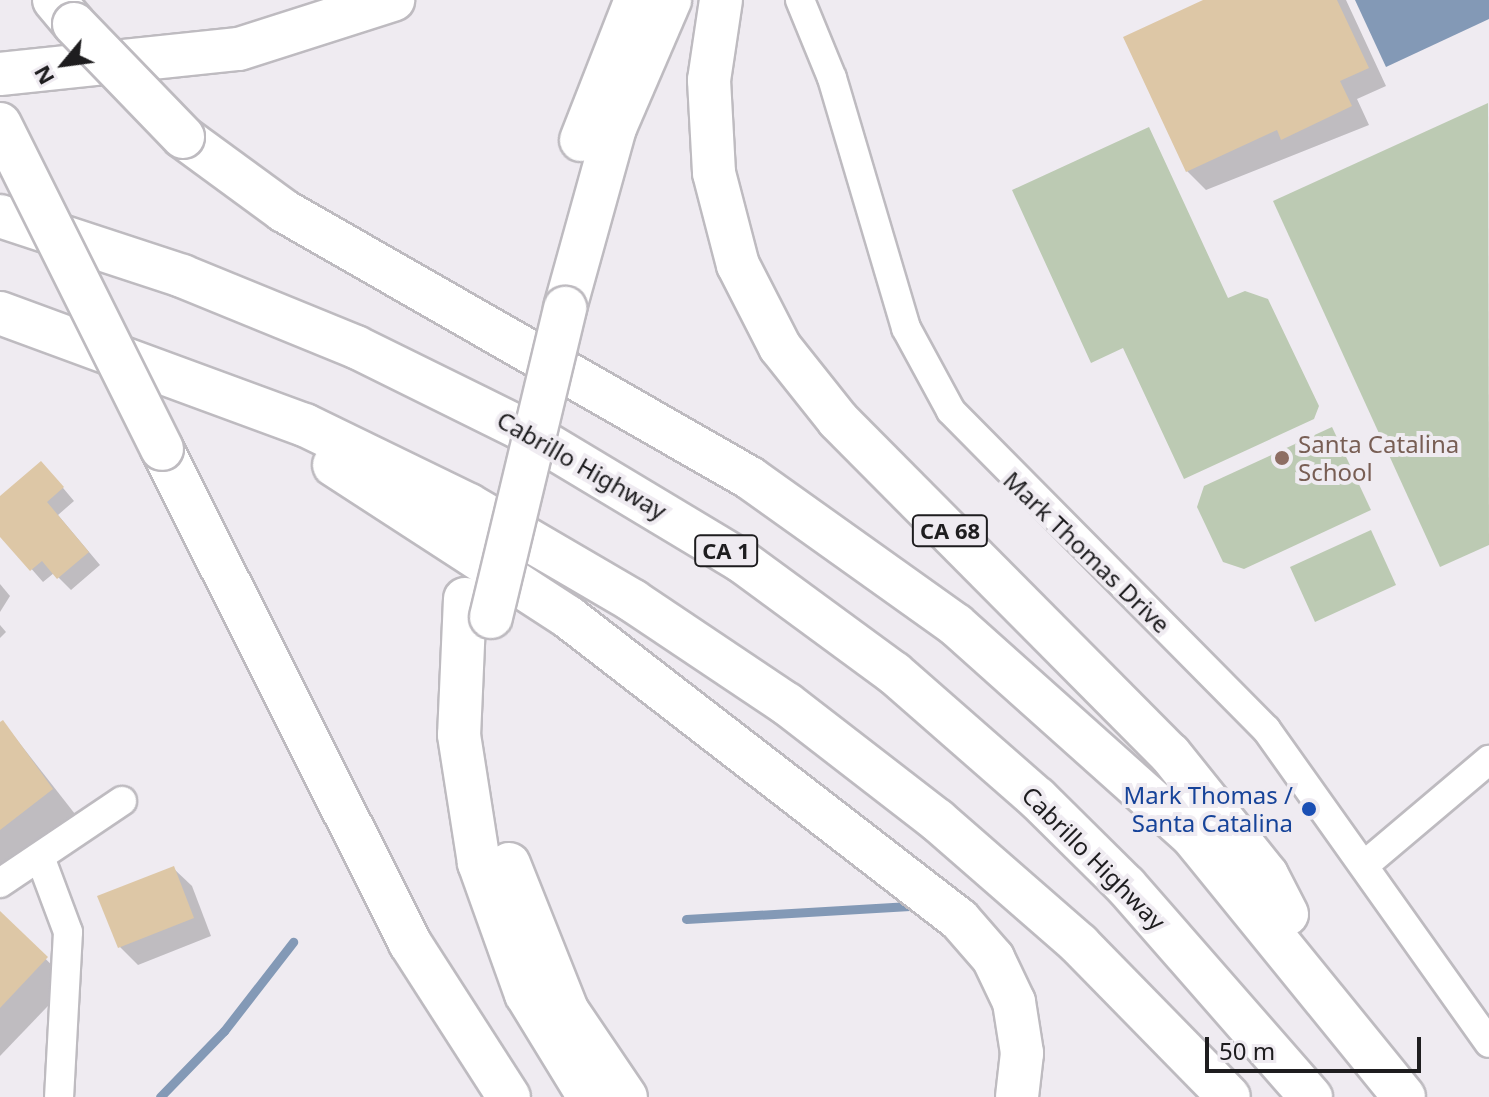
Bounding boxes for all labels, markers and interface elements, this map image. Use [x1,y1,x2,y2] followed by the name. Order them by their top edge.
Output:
[24,24,104,104] north arrow
[26,61,60,91] text: N
[492,405,672,525] street label: Cabrillo Highway
[1298,430,1459,486] place label: Santa Catalina School
[1273,449,1291,467] marker: Santa Catalina School
[998,465,1176,639] street label: Mark Thomas Drive
[910,513,990,549] road number: CA 68
[694,533,758,569] road number: CA 1
[1016,780,1172,936] street label: Cabrillo Highway
[1124,781,1293,837] place label: Mark Thomas / Santa Catalina
[1300,800,1318,818] marker: Mark Thomas / Santa Catalina
[1209,1021,1425,1071] scale bar
[1219,1034,1275,1067] text: 50 m

